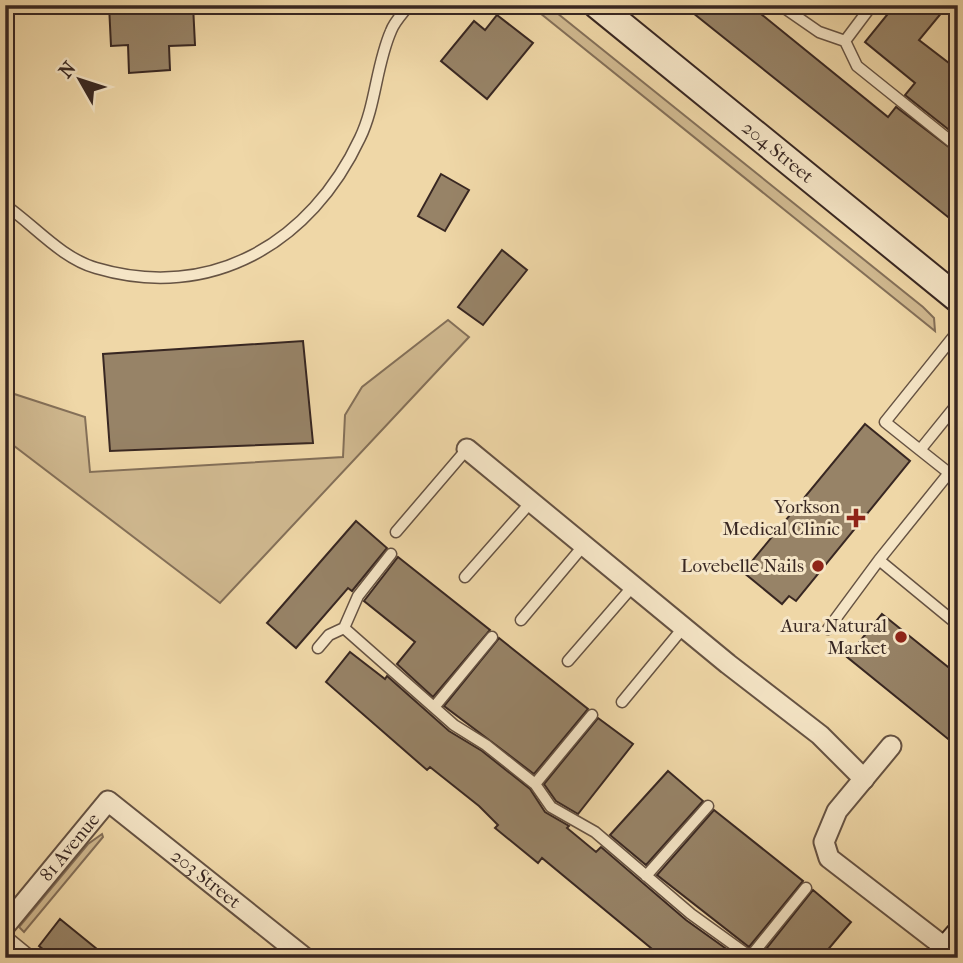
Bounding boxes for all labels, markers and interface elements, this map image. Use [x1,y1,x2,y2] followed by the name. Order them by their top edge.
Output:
[46,46,116,116] north arrow
[54,57,81,82] text: N
[738,117,818,188] street label: 204 Street
[723,496,840,540] place label: Yorkson Medical Clinic
[846,508,866,528] marker: Yorkson Medical Clinic
[681,555,804,577] place label: Lovebelle Nails
[810,558,826,574] marker: Lovebelle Nails
[780,615,887,659] place label: Aura Natural Market
[893,629,909,645] marker: Aura Natural Market
[35,809,104,886] street label: 81 Avenue
[167,845,245,913] street label: 203 Street

